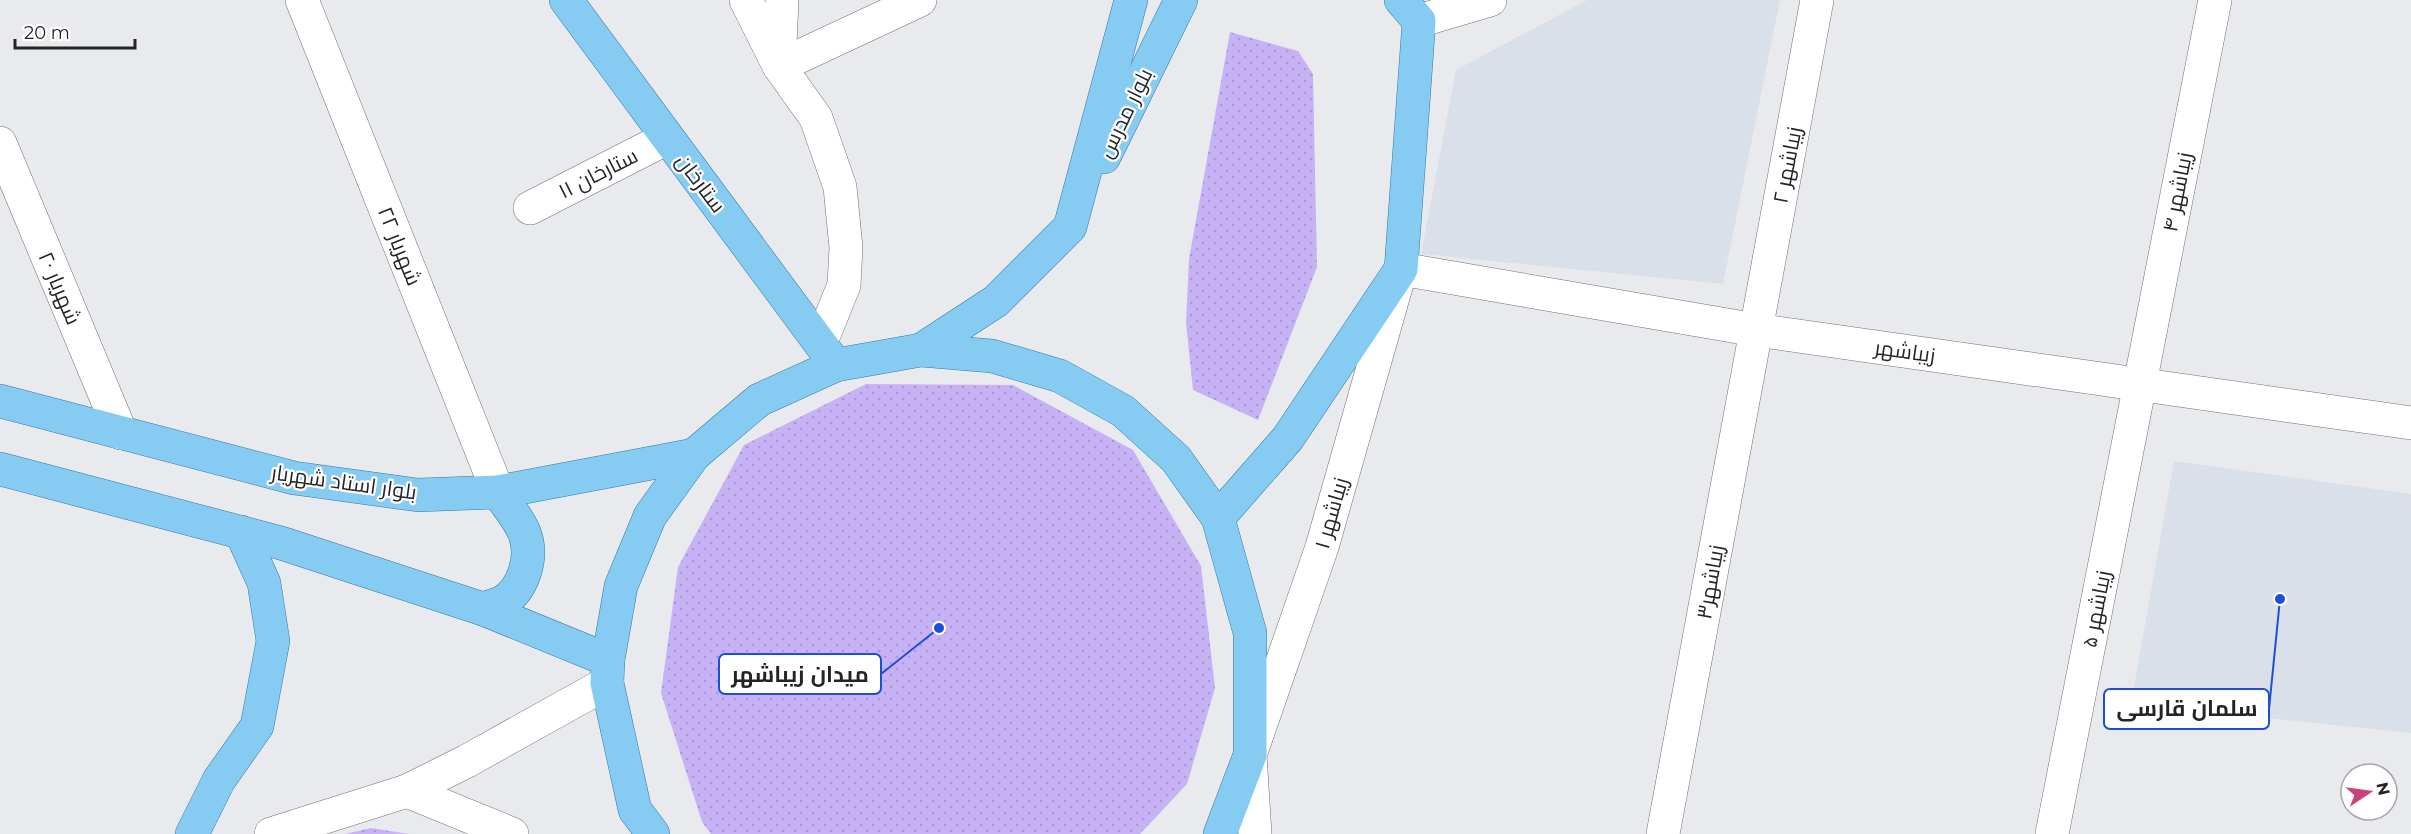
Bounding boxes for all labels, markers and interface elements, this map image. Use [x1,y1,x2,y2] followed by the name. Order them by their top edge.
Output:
[15,12,135,50] scale bar
[24,22,70,44] text: 20 m
[1093,64,1158,162] street label: بلوار مدرس
[1767,125,1808,206] street label: زیباشهر ۲
[554,142,642,204] street label: ستارخان ۱۱
[670,149,731,218] street label: ستارخان
[2157,150,2198,234] street label: زیباشهر ۴
[372,203,427,289] street label: شهریار ۲۲
[33,248,86,329] street label: شهریار ۲۰
[1872,334,1937,369] street label: زیباشهر
[268,459,418,506] street label: بلوار استاد شهریار
[1309,474,1354,552] street label: زیباشهر ۱
[1691,543,1730,621] street label: زیباشهر۳
[2076,568,2117,650] street label: زیباشهر ۵
[719,654,881,694] callout: میدان زیباشهر
[730,661,869,688] text: میدان زیباشهر
[2104,689,2269,729] callout: سلمان قارسی
[2116,695,2258,722] text: سلمان قارسی
[2339,762,2399,822] north arrow
[2372,780,2394,797] text: N

